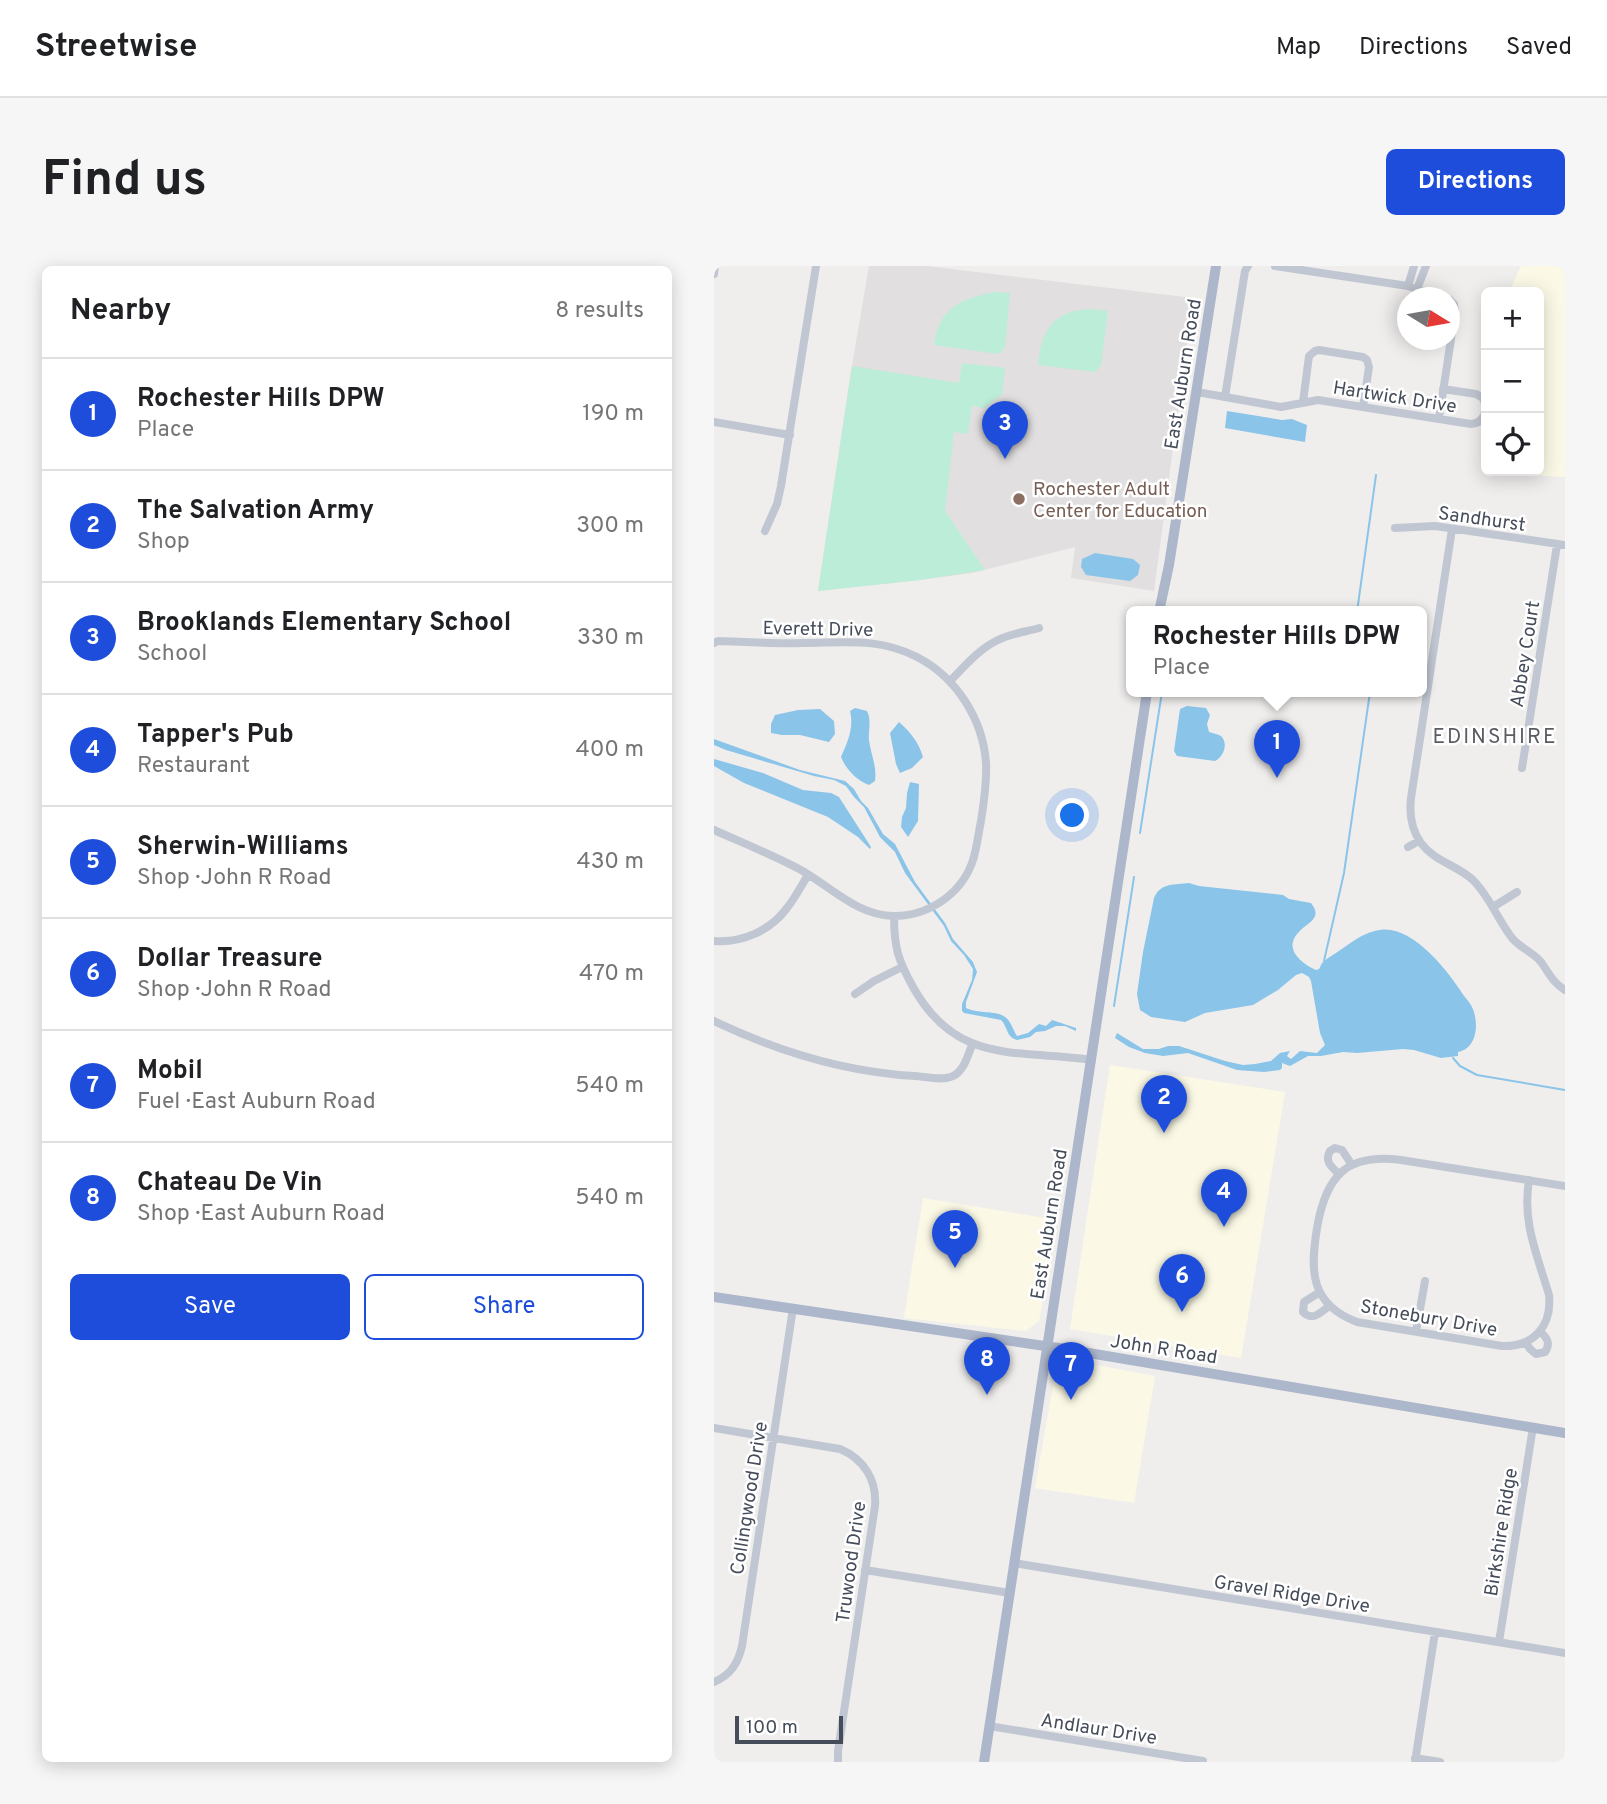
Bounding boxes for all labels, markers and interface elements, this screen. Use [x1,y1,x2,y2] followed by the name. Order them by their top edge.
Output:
[35,27,197,69] text: Streetwise
[1276,33,1321,63] text: Map
[1359,33,1468,63] text: Directions
[1506,33,1572,63] text: Saved
[1386,149,1565,215] button: Directions
[42,151,207,213] text: Find us
[1397,287,1460,350] north arrow
[1481,287,1544,476] map controls
[1481,287,1544,350] button: +
[70,293,171,330] text: Nearby
[555,297,644,326] text: 8 results
[1160,297,1208,451] street label: East Auburn Road
[1481,350,1544,413] button: −
[1331,376,1458,420] street label: Hartwick Drive
[137,383,385,416] text: Rochester Hills DPW
[88,400,98,429] text: 1
[582,400,644,429] text: 190 m
[982,401,1028,459] pin: 3
[1481,413,1544,476] button: locate
[137,416,194,445] text: Place
[1033,478,1208,524] place label: Rochester Adult Center for Education
[1011,491,1027,507] marker: Rochester Adult Center for Education
[137,495,374,528] text: The Salvation Army
[1437,502,1527,538] street label: Sandhurst
[86,512,100,541] text: 2
[576,512,644,541] text: 300 m
[137,528,190,557] text: Shop
[1506,599,1546,709] street label: Abbey Court
[1126,606,1427,697] popup
[137,607,511,640] text: Brooklands Elementary School
[762,617,874,643] street label: Everett Drive
[1153,621,1400,654] text: Rochester Hills DPW
[86,624,100,653] text: 3
[577,624,644,653] text: 330 m
[137,640,207,669] text: School
[1153,654,1210,683] text: Place
[137,719,294,752] text: Tapper's Pub
[1254,720,1300,778] pin: 1
[1433,724,1558,751] district label: EDINSHIRE
[86,736,100,765] text: 4
[575,736,644,765] text: 400 m
[137,752,250,781] text: Restaurant
[1055,798,1089,832] your location
[137,831,349,864] text: Sherwin-Williams
[86,848,100,877] text: 5
[576,848,644,877] text: 430 m
[137,864,332,893] text: Shop · John R Road
[137,943,323,976] text: Dollar Treasure
[86,960,100,989] text: 6
[579,960,644,989] text: 470 m
[137,976,332,1005] text: Shop · John R Road
[137,1055,203,1088] text: Mobil
[87,1072,99,1101] text: 7
[575,1072,644,1101] text: 540 m
[1141,1075,1187,1133] pin: 2
[137,1088,376,1117] text: Fuel · East Auburn Road
[1026,1147,1074,1301] street label: East Auburn Road
[137,1167,322,1200] text: Chateau De Vin
[1201,1169,1247,1227] pin: 4
[86,1184,100,1213] text: 8
[575,1184,644,1213] text: 540 m
[137,1200,385,1229] text: Shop · East Auburn Road
[932,1210,978,1268] pin: 5
[1159,1254,1205,1312] pin: 6
[70,1274,350,1340] button: Save
[364,1274,644,1340] button: Share
[1358,1295,1499,1343] street label: Stonebury Drive
[1108,1330,1219,1370] street label: John R Road
[964,1337,1010,1395] pin: 8
[1048,1342,1094,1400] pin: 7
[726,1420,774,1577] street label: Collingwood Drive
[1480,1467,1524,1598] street label: Birkshire Ridge
[832,1500,872,1625] street label: Truwood Drive
[1212,1571,1371,1619] street label: Gravel Ridge Drive
[1039,1709,1158,1751] street label: Andlaur Drive
[735,1713,844,1745] scale bar
[746,1716,798,1740] text: 100 m

